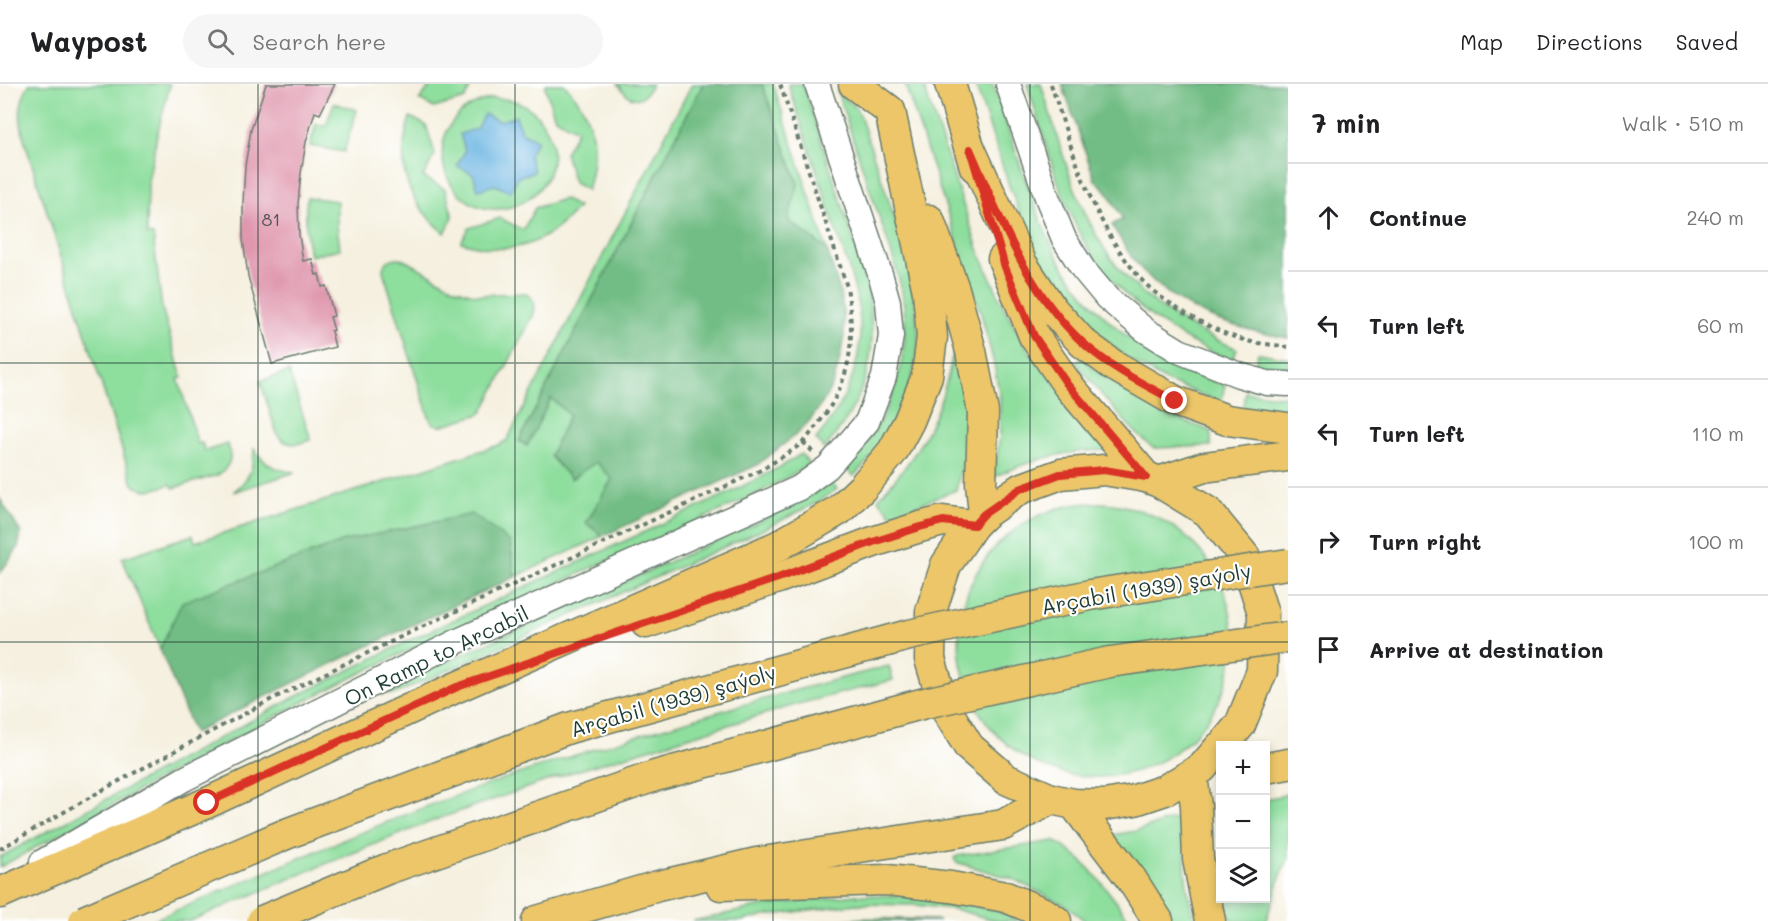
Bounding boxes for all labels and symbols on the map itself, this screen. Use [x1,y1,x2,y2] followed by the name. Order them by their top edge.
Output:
[262,207,280,231] house number: 81
[1161,387,1187,413] route end
[1039,556,1253,620] street label: Arçabil (1939) şaýoly
[339,599,533,711] street label: On Ramp to Arcabil
[567,658,779,742] street label: Arçabil (1939) şaýoly
[193,789,219,815] route start

